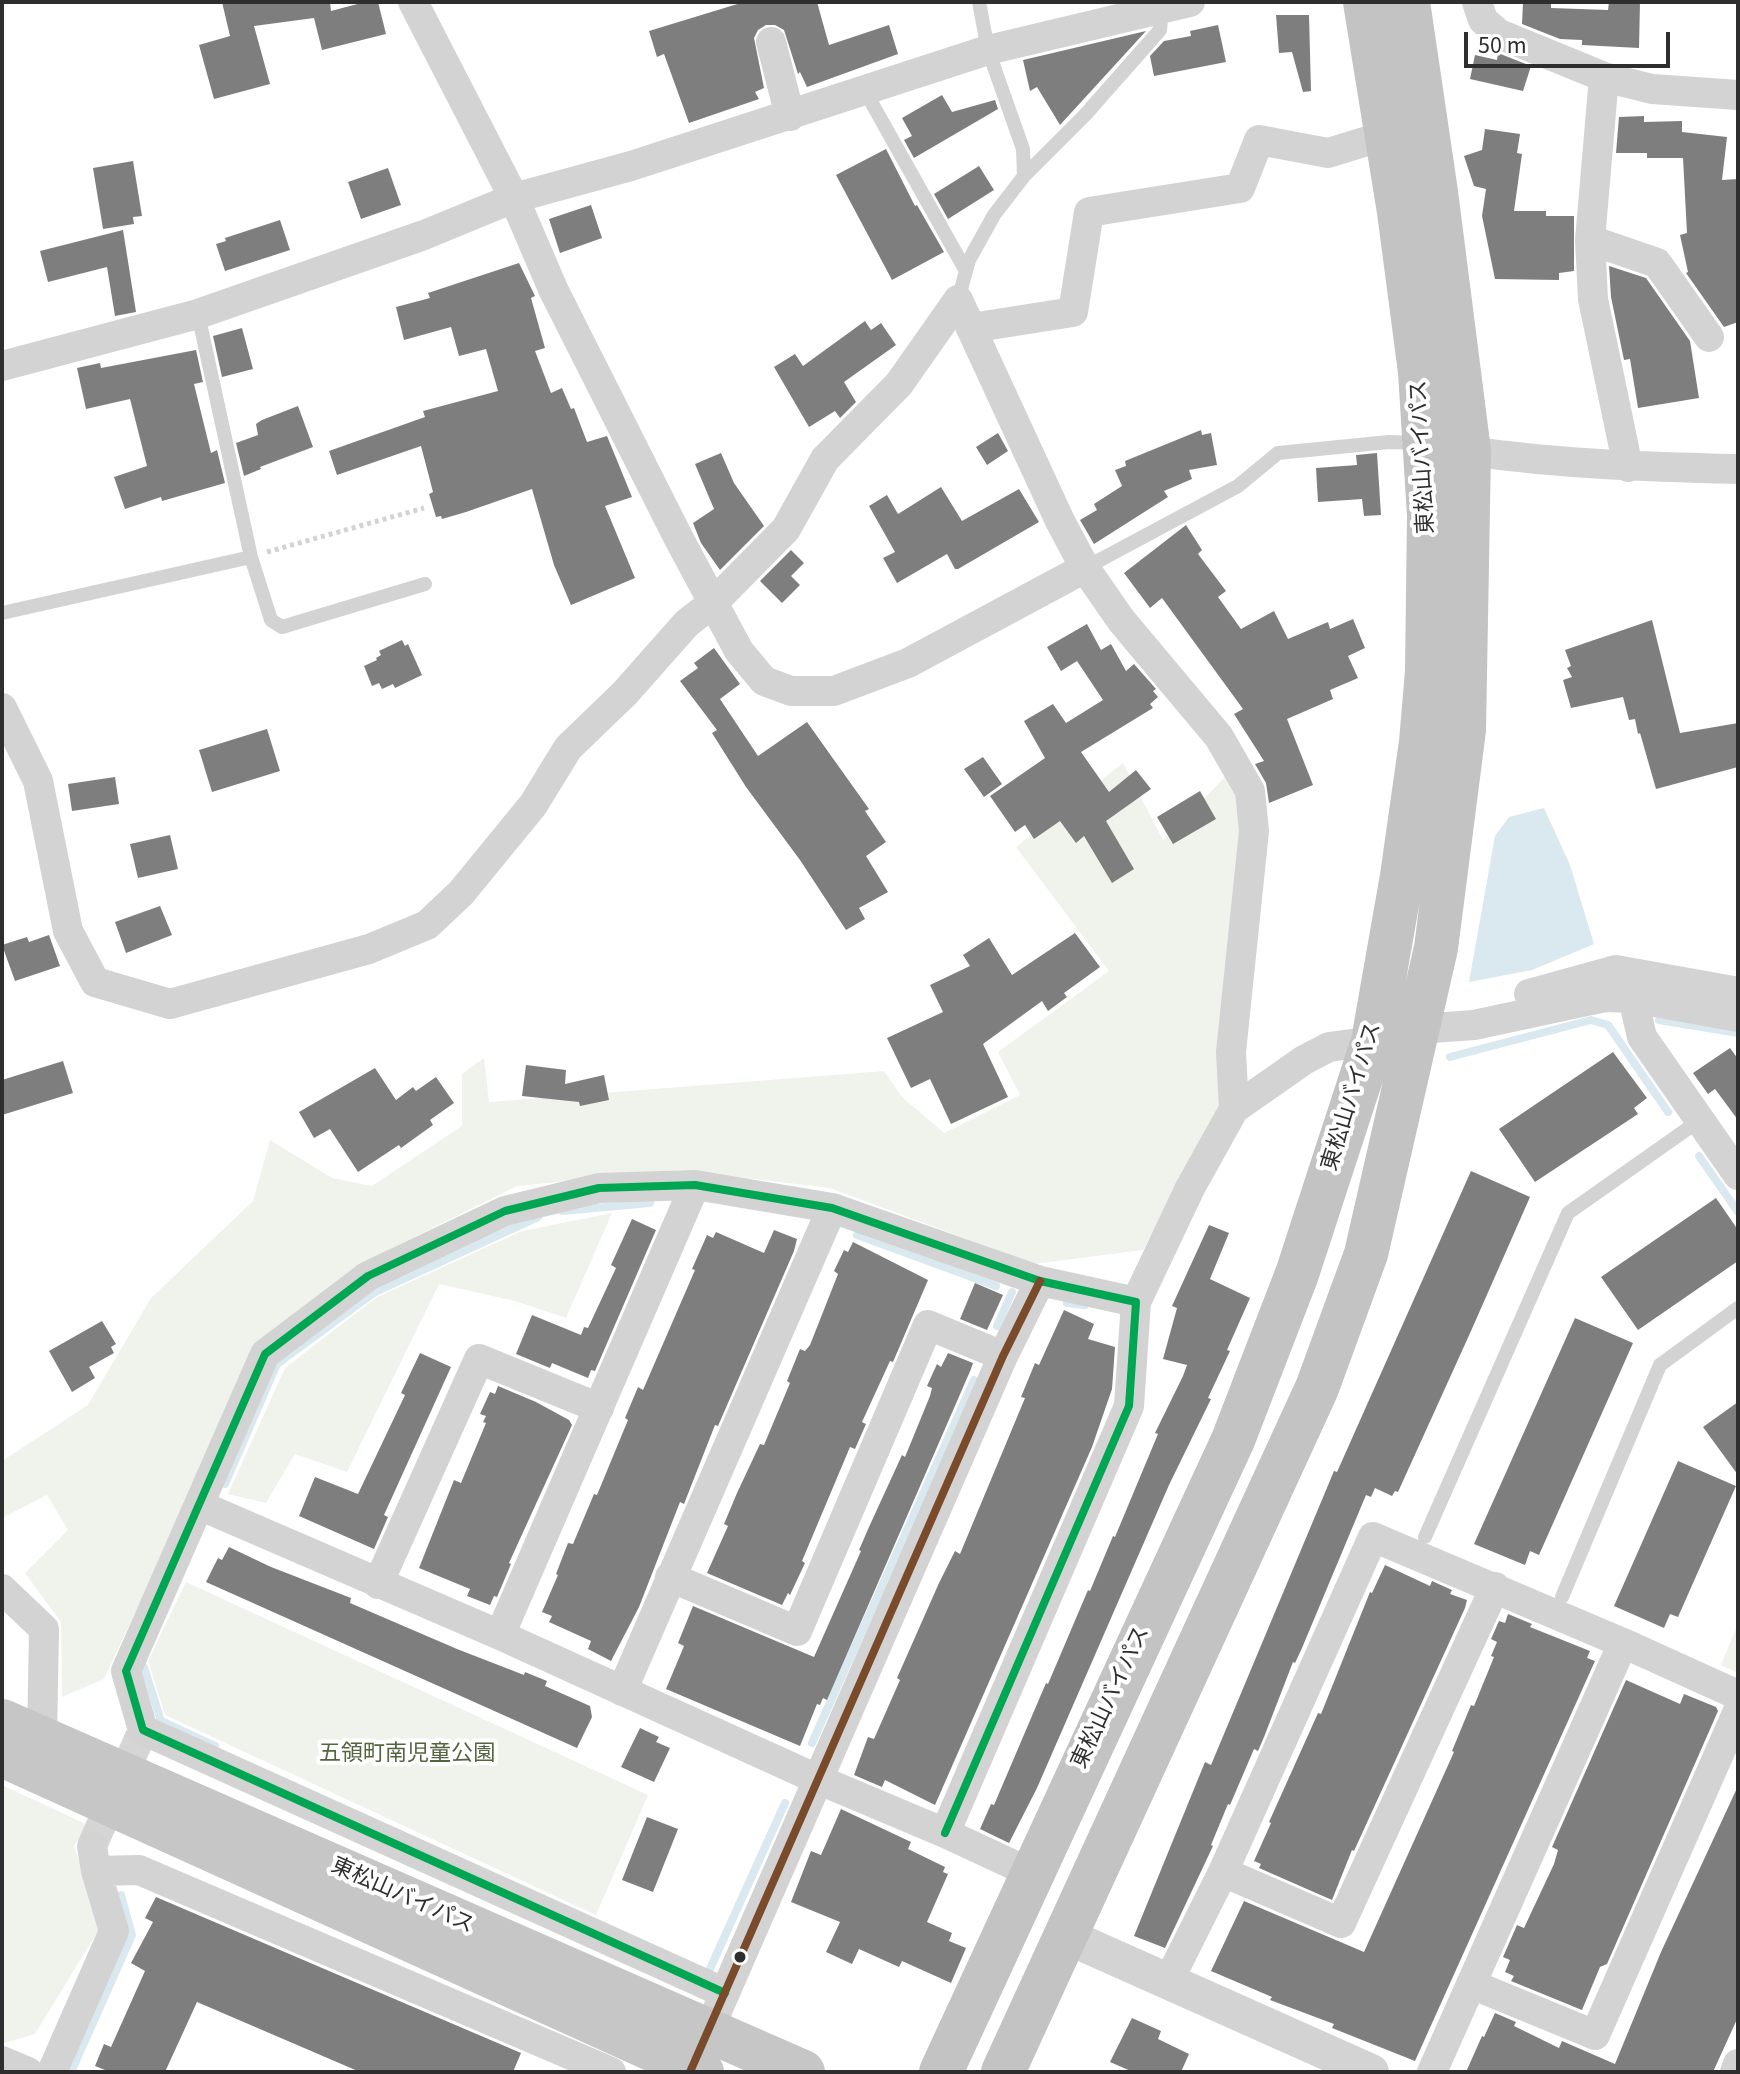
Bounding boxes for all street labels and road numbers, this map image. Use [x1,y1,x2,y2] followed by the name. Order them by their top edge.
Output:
[1407,379,1441,535] street label: 東松山バイパス
[1318,1020,1388,1174] street label: 東松山バイパス
[1067,1623,1157,1773] street label: 東松山バイパス
[326,1854,478,1940] street label: 東松山バイパス

